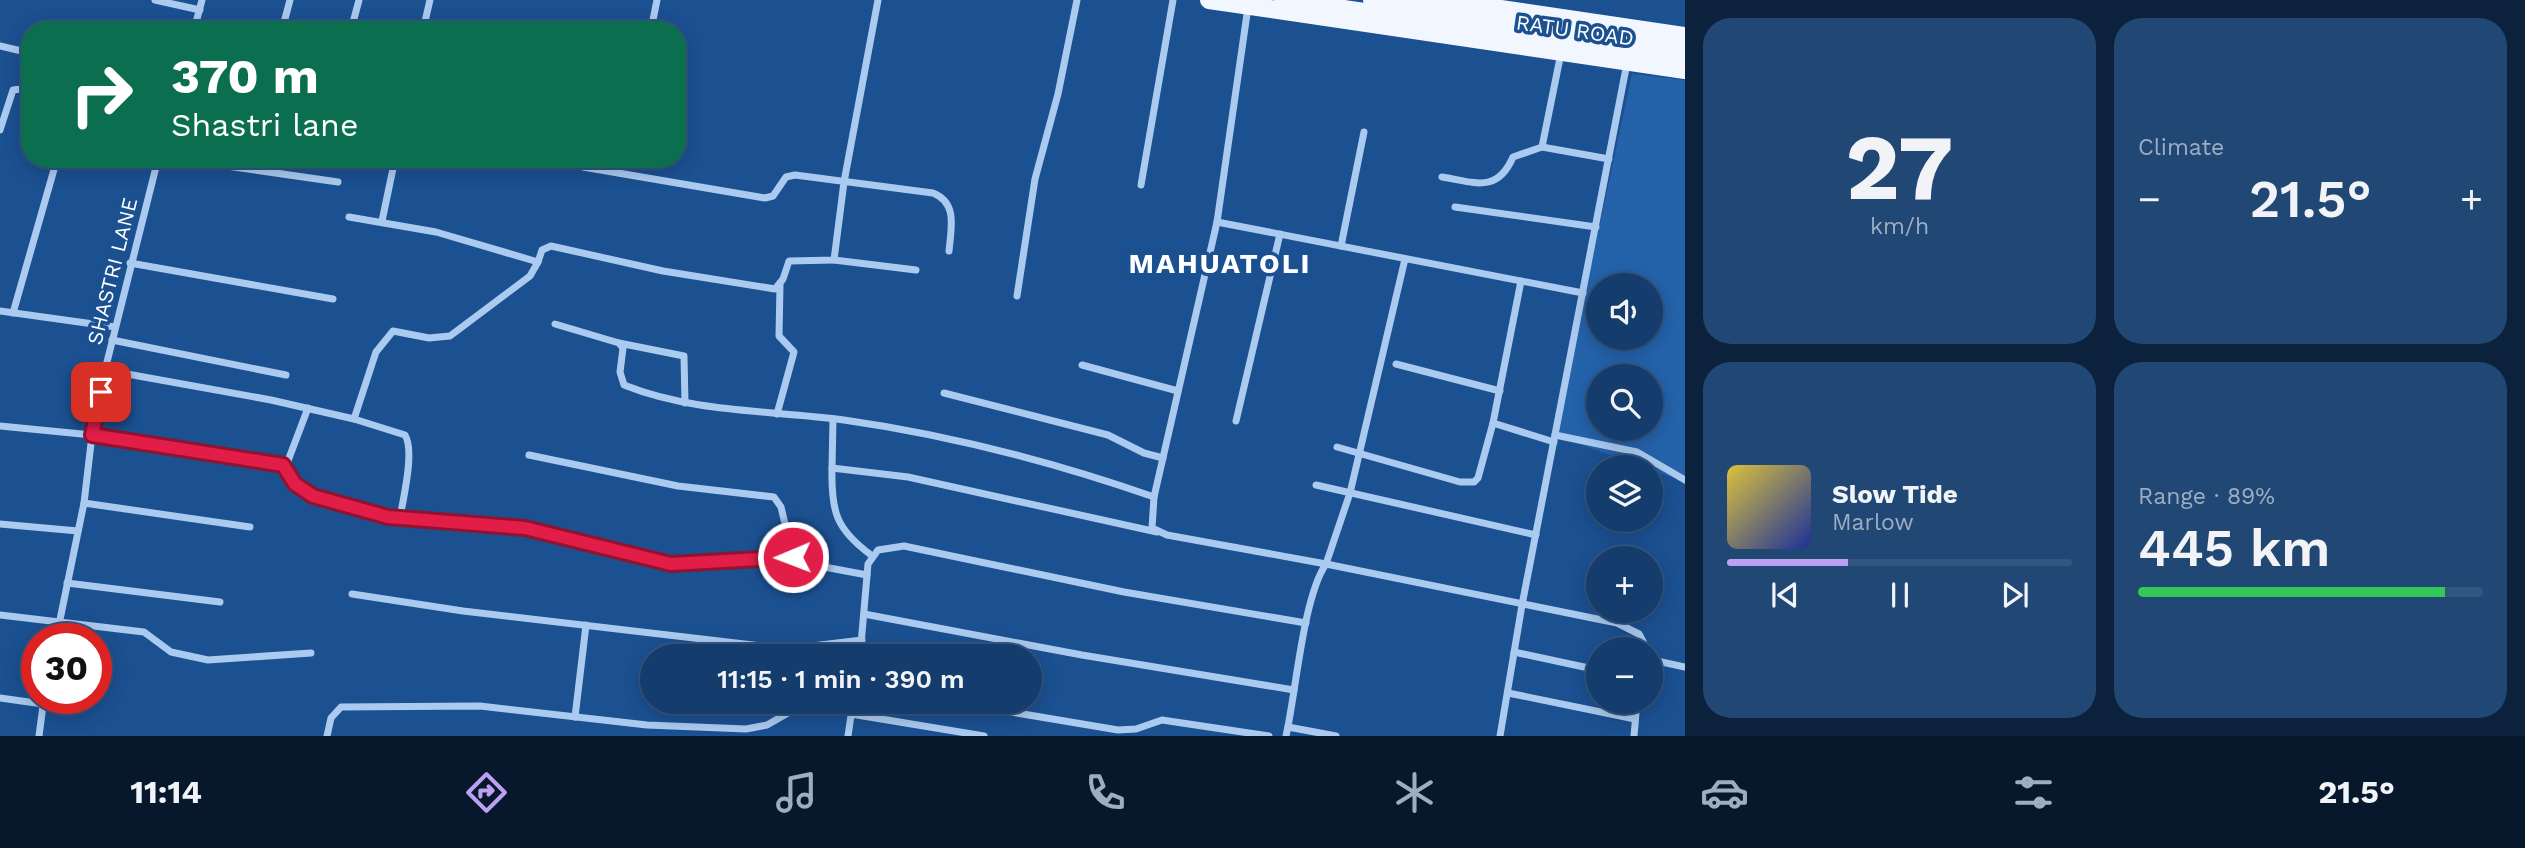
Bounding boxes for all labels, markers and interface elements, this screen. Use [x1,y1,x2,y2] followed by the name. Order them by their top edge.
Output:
[1514,9,1636,51] street label: RATU ROAD
[171,47,319,105] text: 370 m
[56,49,147,140] icon: right
[171,106,358,144] text: Shastri lane
[1846,114,1953,221] text: 27
[2138,134,2224,161] text: Climate
[2249,169,2372,230] text: 21.5°
[2138,177,2161,221] text: −
[2460,177,2483,221] text: +
[82,195,142,347] street label: SHASTRI LANE
[1870,213,1929,240] text: km/h
[1129,247,1311,280] district label: MAHUATOLI
[1586,273,1663,714] map controls
[1586,273,1663,350] button: sound
[71,362,131,422] pin
[1586,364,1663,441] button: search
[82,373,120,411] icon: arrive
[1586,455,1663,532] button: layers
[1832,479,1958,509] text: Slow Tide
[2138,483,2275,510] text: Range · 89%
[1832,509,1914,536] text: Marlow
[2138,518,2330,579] text: 445 km
[756,520,830,594] position arrow
[1586,546,1663,623] button: +
[1766,576,1804,614] icon: previous
[1881,576,1919,614] icon: pause
[1996,576,2034,614] icon: next
[21,623,112,714] speed limit sign: 30
[1586,637,1663,714] button: −
[717,664,965,694] text: 11:15 · 1 min · 390 m
[462,768,511,817] icon: directions
[772,768,821,817] icon: music
[1081,768,1130,817] icon: phone
[1390,768,1439,817] icon: climate
[1700,768,1749,817] icon: car
[2009,768,2058,817] icon: filters
[130,773,202,811] text: 11:14
[2318,773,2395,811] text: 21.5°

